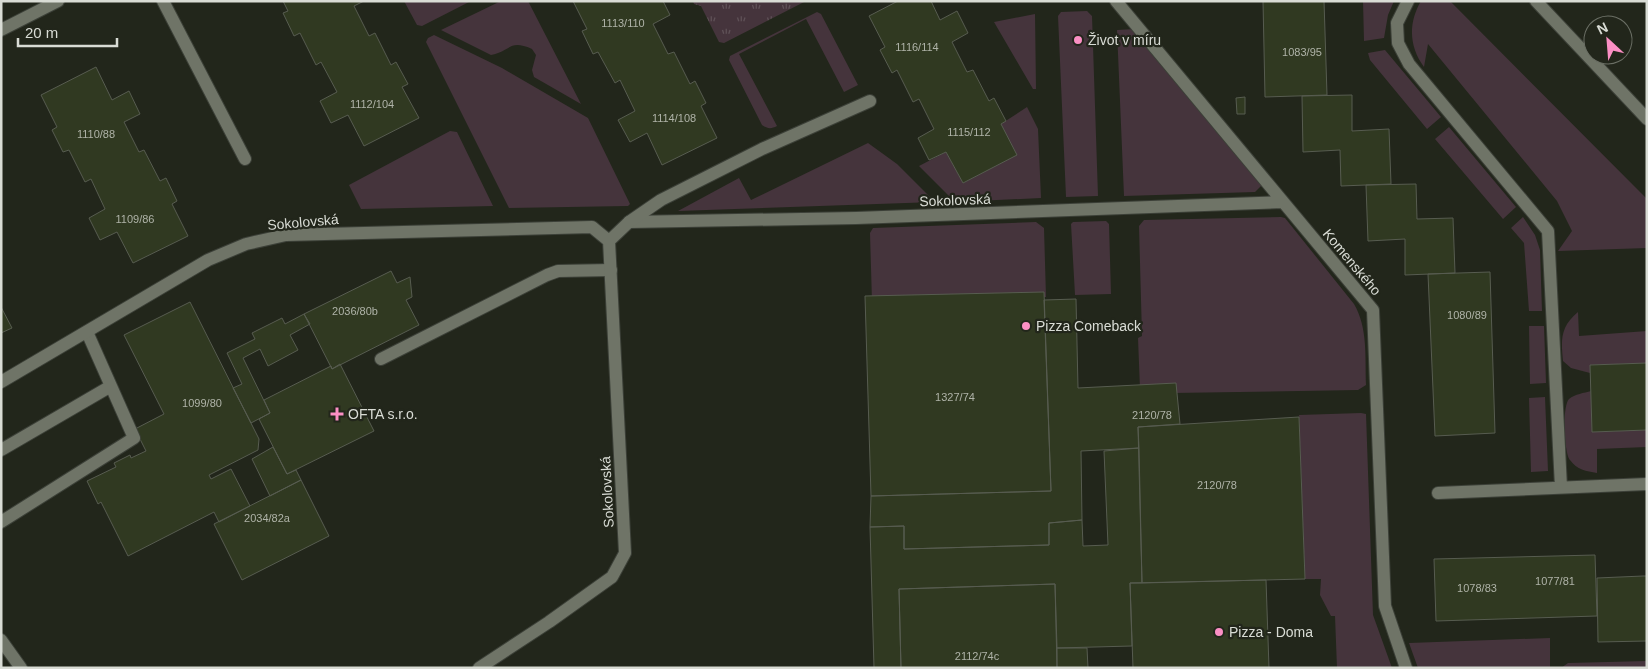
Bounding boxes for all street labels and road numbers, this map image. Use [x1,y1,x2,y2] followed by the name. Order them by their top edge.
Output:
[919,191,991,209] street label: Sokolovská
[267,211,340,233] street label: Sokolovská
[1320,226,1385,299] street label: Komenského
[597,456,617,528] street label: Sokolovská

